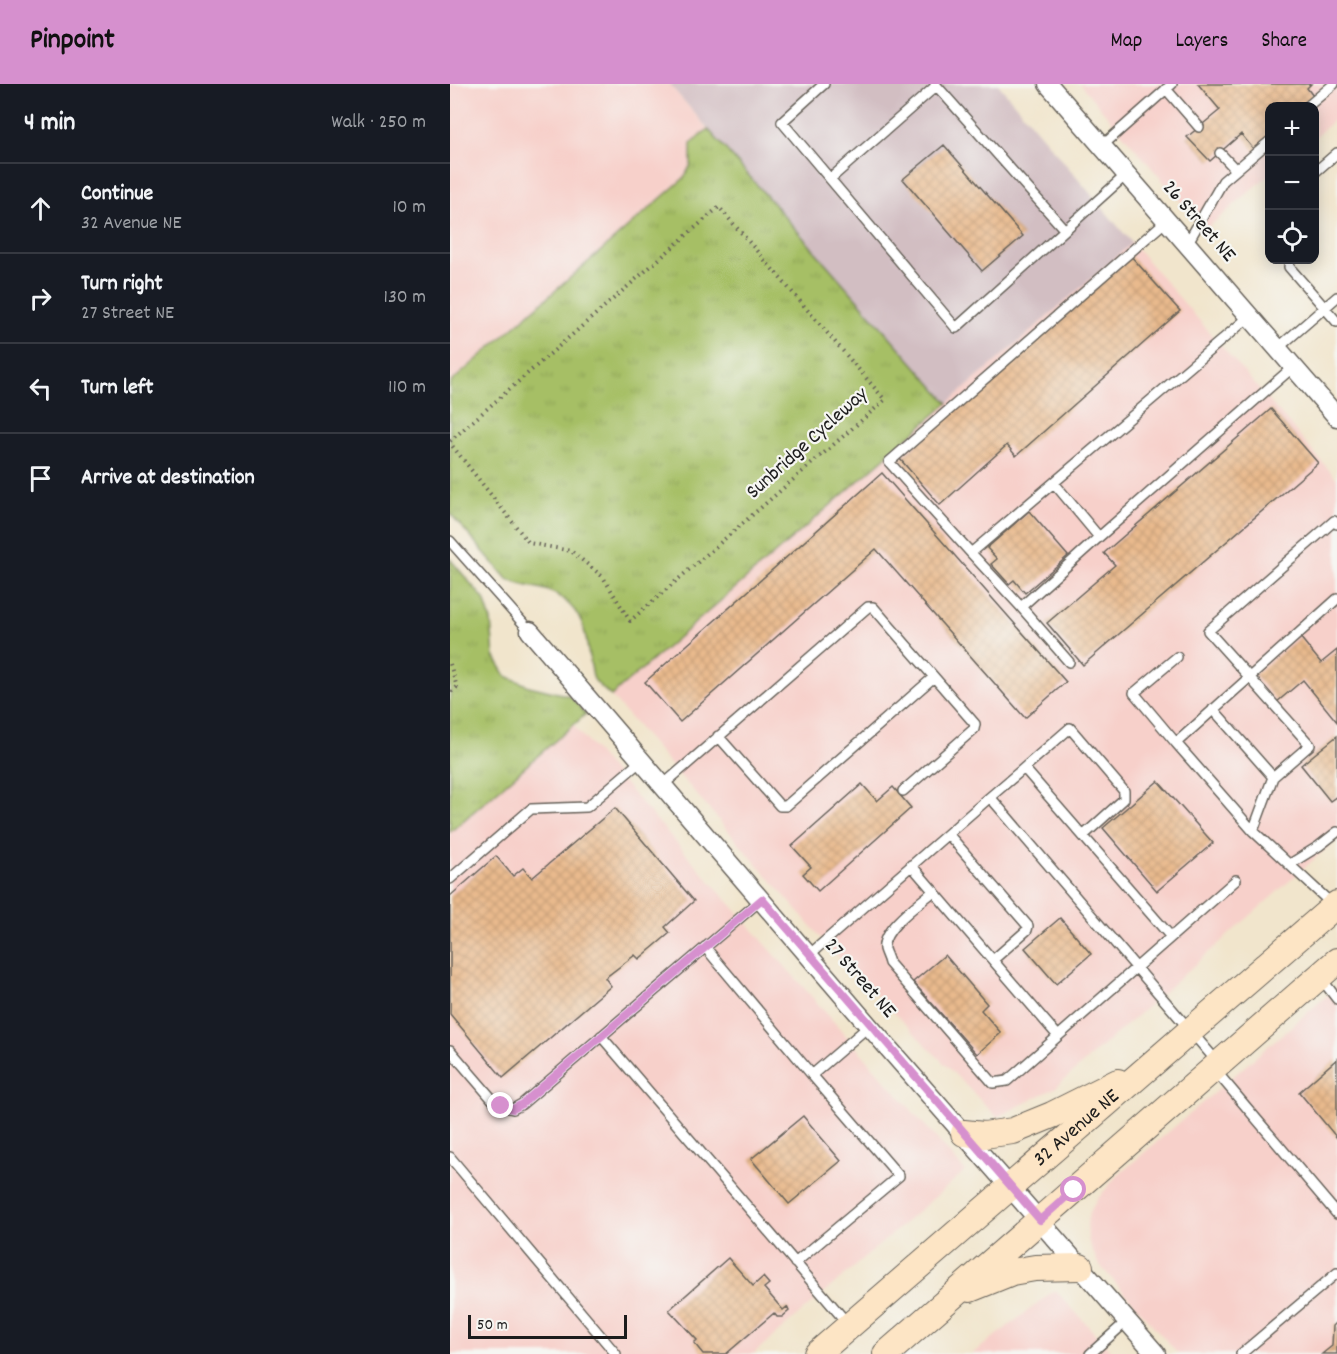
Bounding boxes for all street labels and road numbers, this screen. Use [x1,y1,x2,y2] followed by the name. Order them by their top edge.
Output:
[1154,174,1242,270] street label: 26 Street NE
[740,381,876,507] street label: Sunbridge Cycleway
[816,932,903,1026] street label: 27 Street NE
[1027,1083,1127,1175] street label: 32 Avenue NE

